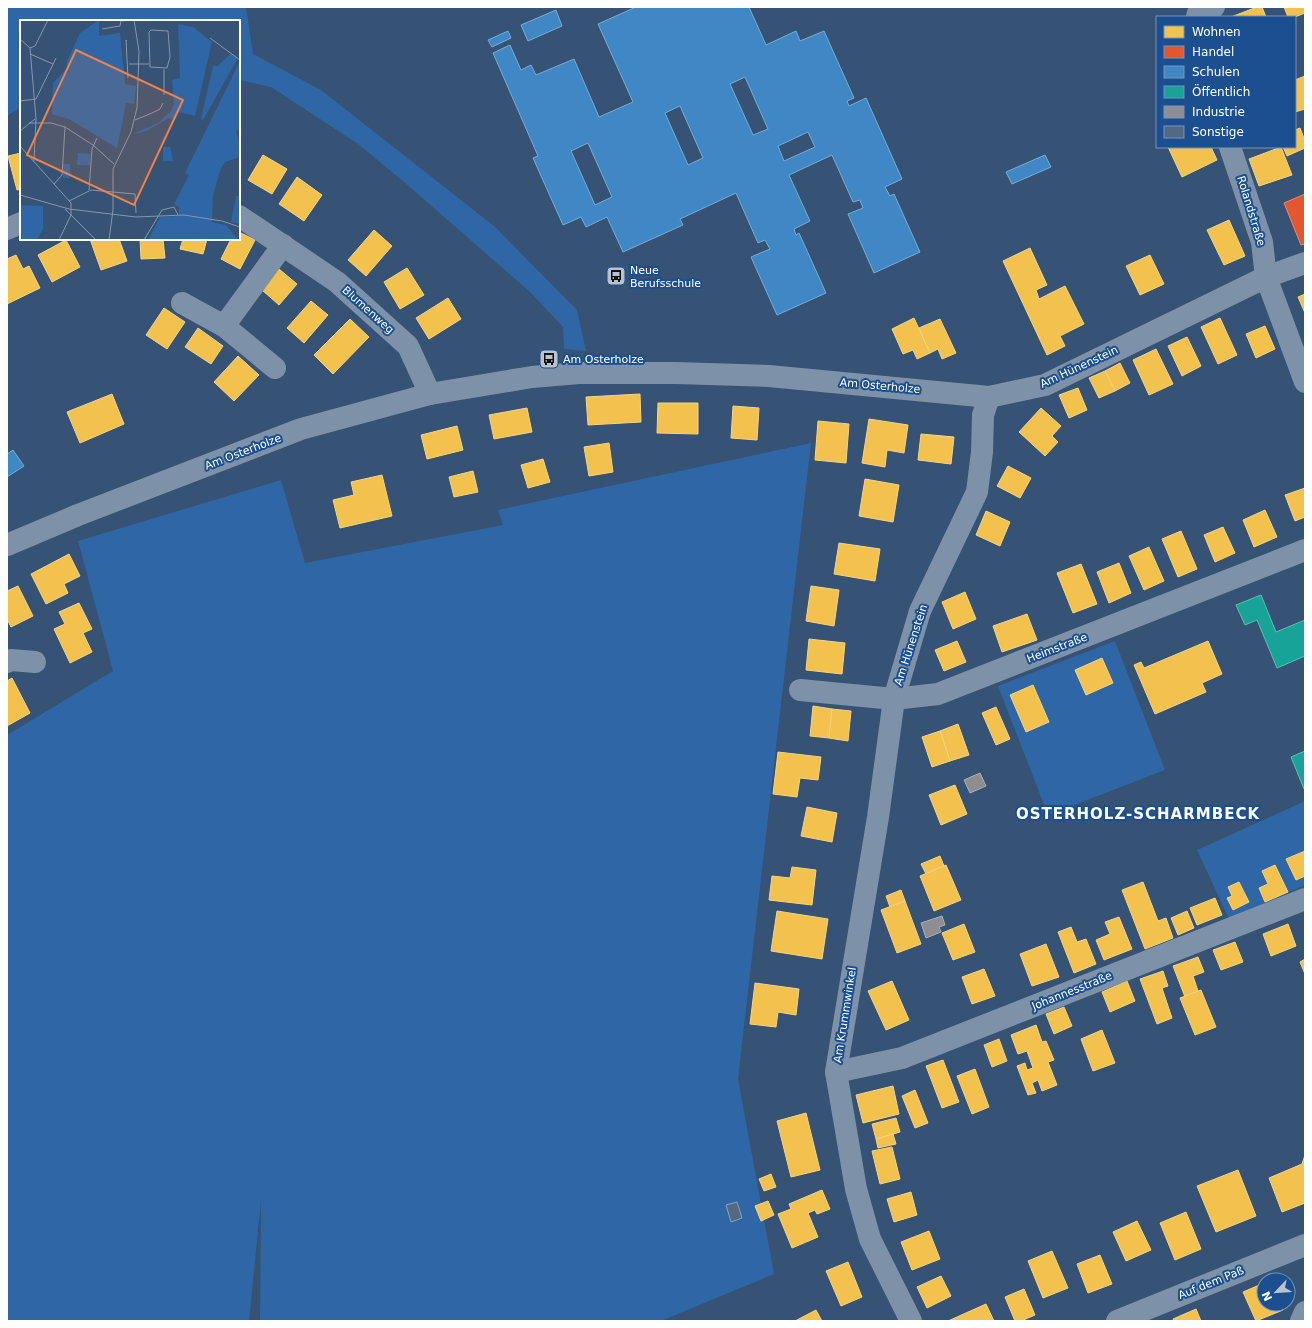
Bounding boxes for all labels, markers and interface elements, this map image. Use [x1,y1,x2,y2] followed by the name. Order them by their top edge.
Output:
[1156,16,1296,148] legend
[20,20,240,240] inset map
[1192,25,1241,39] text: Wohnen
[1192,45,1234,59] text: Handel
[1192,65,1240,79] text: Schulen
[1192,83,1250,99] text: Öffentlich
[1192,105,1245,119] text: Industrie
[1192,125,1244,139] text: Sonstige
[1234,174,1268,248] street label: Rolandstraße
[630,264,701,290] place label: Neue Berufsschule
[605,265,627,287] bus stop icon: Neue Berufsschule
[340,283,396,337] street label: Blumenweg
[1038,343,1120,391] street label: Am Hünenstein
[538,348,560,370] bus stop icon: Am Osterholze
[563,353,644,366] place label: Am Osterholze
[839,376,921,396] street label: Am Osterholze
[203,431,283,473] street label: Am Osterholze
[892,603,930,687] street label: Am Hünenstein
[1025,630,1089,666] street label: Heimstraße
[1016,805,1260,823] district label: OSTERHOLZ-SCHARMBECK
[831,966,859,1064] street label: Am Krummwinkel
[1029,969,1114,1013] street label: Johannesstraße
[1176,1264,1246,1302] street label: Auf dem Paß
[1256,1272,1296,1312] north arrow
[1260,1289,1275,1303] text: N

